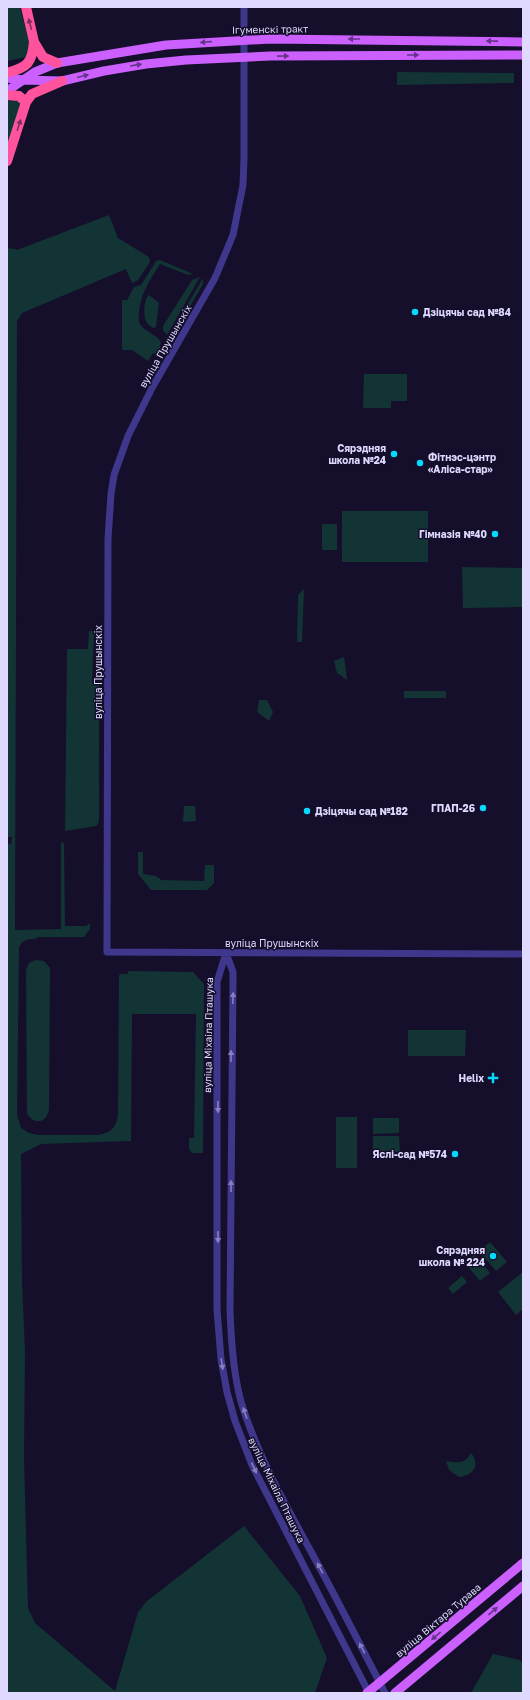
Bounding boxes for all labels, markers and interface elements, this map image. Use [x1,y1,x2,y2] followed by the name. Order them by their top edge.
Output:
[27,18,33,30] one-way arrow
[232,22,308,36] street label: Ігуменскі тракт
[347,36,360,42] one-way arrow
[485,38,498,44] one-way arrow
[200,39,212,46] one-way arrow
[277,52,289,59] one-way arrow
[407,52,420,58] one-way arrow
[130,62,142,68] one-way arrow
[77,72,89,78] one-way arrow
[16,119,22,131] one-way arrow
[136,302,194,390] street label: вуліца Прушынскіх
[423,306,511,318] place label: Дзіцячы сад №84
[410,307,420,317] marker: Дзіцячы сад №84
[328,442,386,466] place label: Сярэдняя школа №24
[389,449,399,459] marker: Сярэдняя школа №24
[428,451,496,475] place label: Фітнэс-цэнтр «Аліса-стар»
[415,458,425,468] marker: Фітнэс-цэнтр «Аліса-стар»
[419,528,487,540] place label: Гімназія №40
[490,529,500,539] marker: Гімназія №40
[92,625,104,719] street label: вуліца Прушынскіх
[431,802,475,814] place label: ГПАП-26
[478,803,488,813] marker: ГПАП-26
[315,805,408,817] place label: Дзіцячы сад №182
[302,806,312,816] marker: Дзіцячы сад №182
[225,937,319,949] street label: вуліца Прушынскіх
[201,977,215,1093] street label: вуліца Міхаіла Пташука
[229,992,236,1004] one-way arrow
[228,1049,234,1062] one-way arrow
[459,1072,484,1084] place label: Helix
[487,1072,499,1084] marker: Helix
[215,1101,221,1114] one-way arrow
[373,1148,447,1160] place label: Яслі-сад №574
[450,1149,460,1159] marker: Яслі-сад №574
[227,1180,234,1192] one-way arrow
[215,1231,221,1244] one-way arrow
[419,1244,485,1268] place label: Сярэдняя школа № 224
[488,1251,498,1261] marker: Сярэдняя школа № 224
[219,1358,225,1370] one-way arrow
[242,1407,248,1419] one-way arrow
[246,1435,308,1545] street label: вуліца Міхаіла Пташука
[251,1463,257,1474] one-way arrow
[317,1562,323,1574] one-way arrow
[393,1581,483,1659] street label: вуліца Віктара Турава
[488,1607,499,1616] one-way arrow
[431,1632,442,1640] one-way arrow
[358,1643,365,1654] one-way arrow

